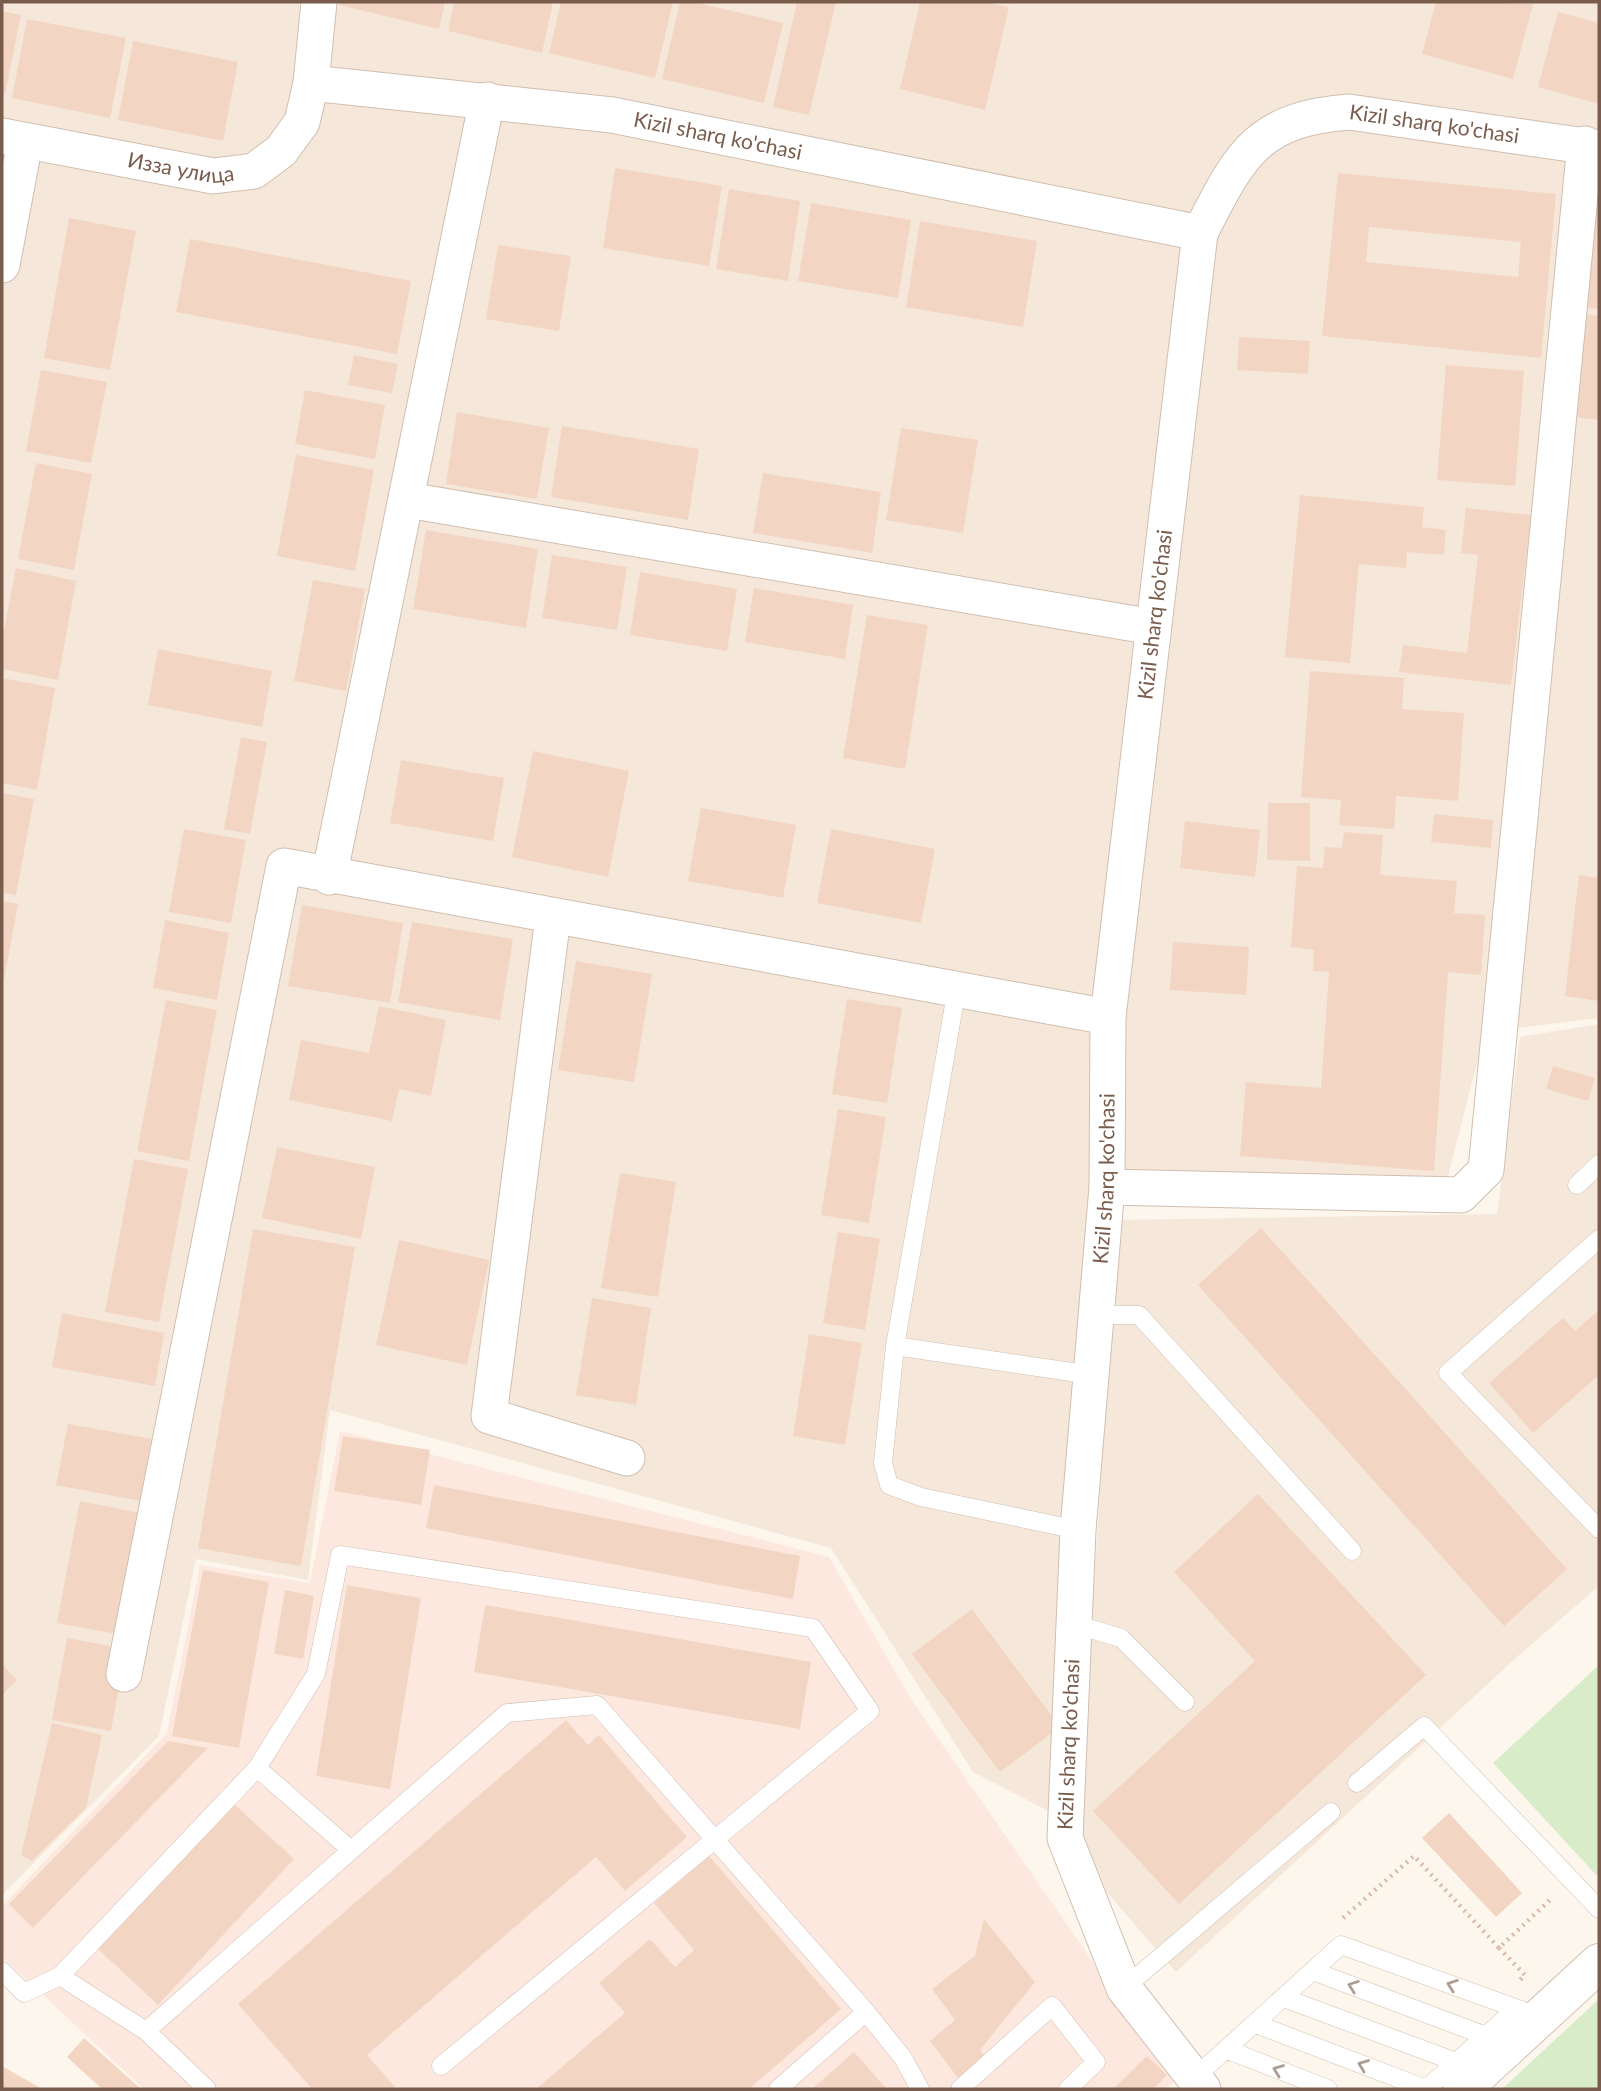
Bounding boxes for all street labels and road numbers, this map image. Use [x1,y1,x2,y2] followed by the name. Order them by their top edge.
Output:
[1348,98,1521,147] street label: Kizil sharq ko'chasi
[632,106,805,164] street label: Kizil sharq ko'chasi
[126,146,235,187] street label: Изза улица
[1131,528,1176,701] street label: Kizil sharq ko'chasi
[1087,1093,1119,1265] street label: Kizil sharq ko'chasi
[1051,1658,1084,1831] street label: Kizil sharq ko'chasi

